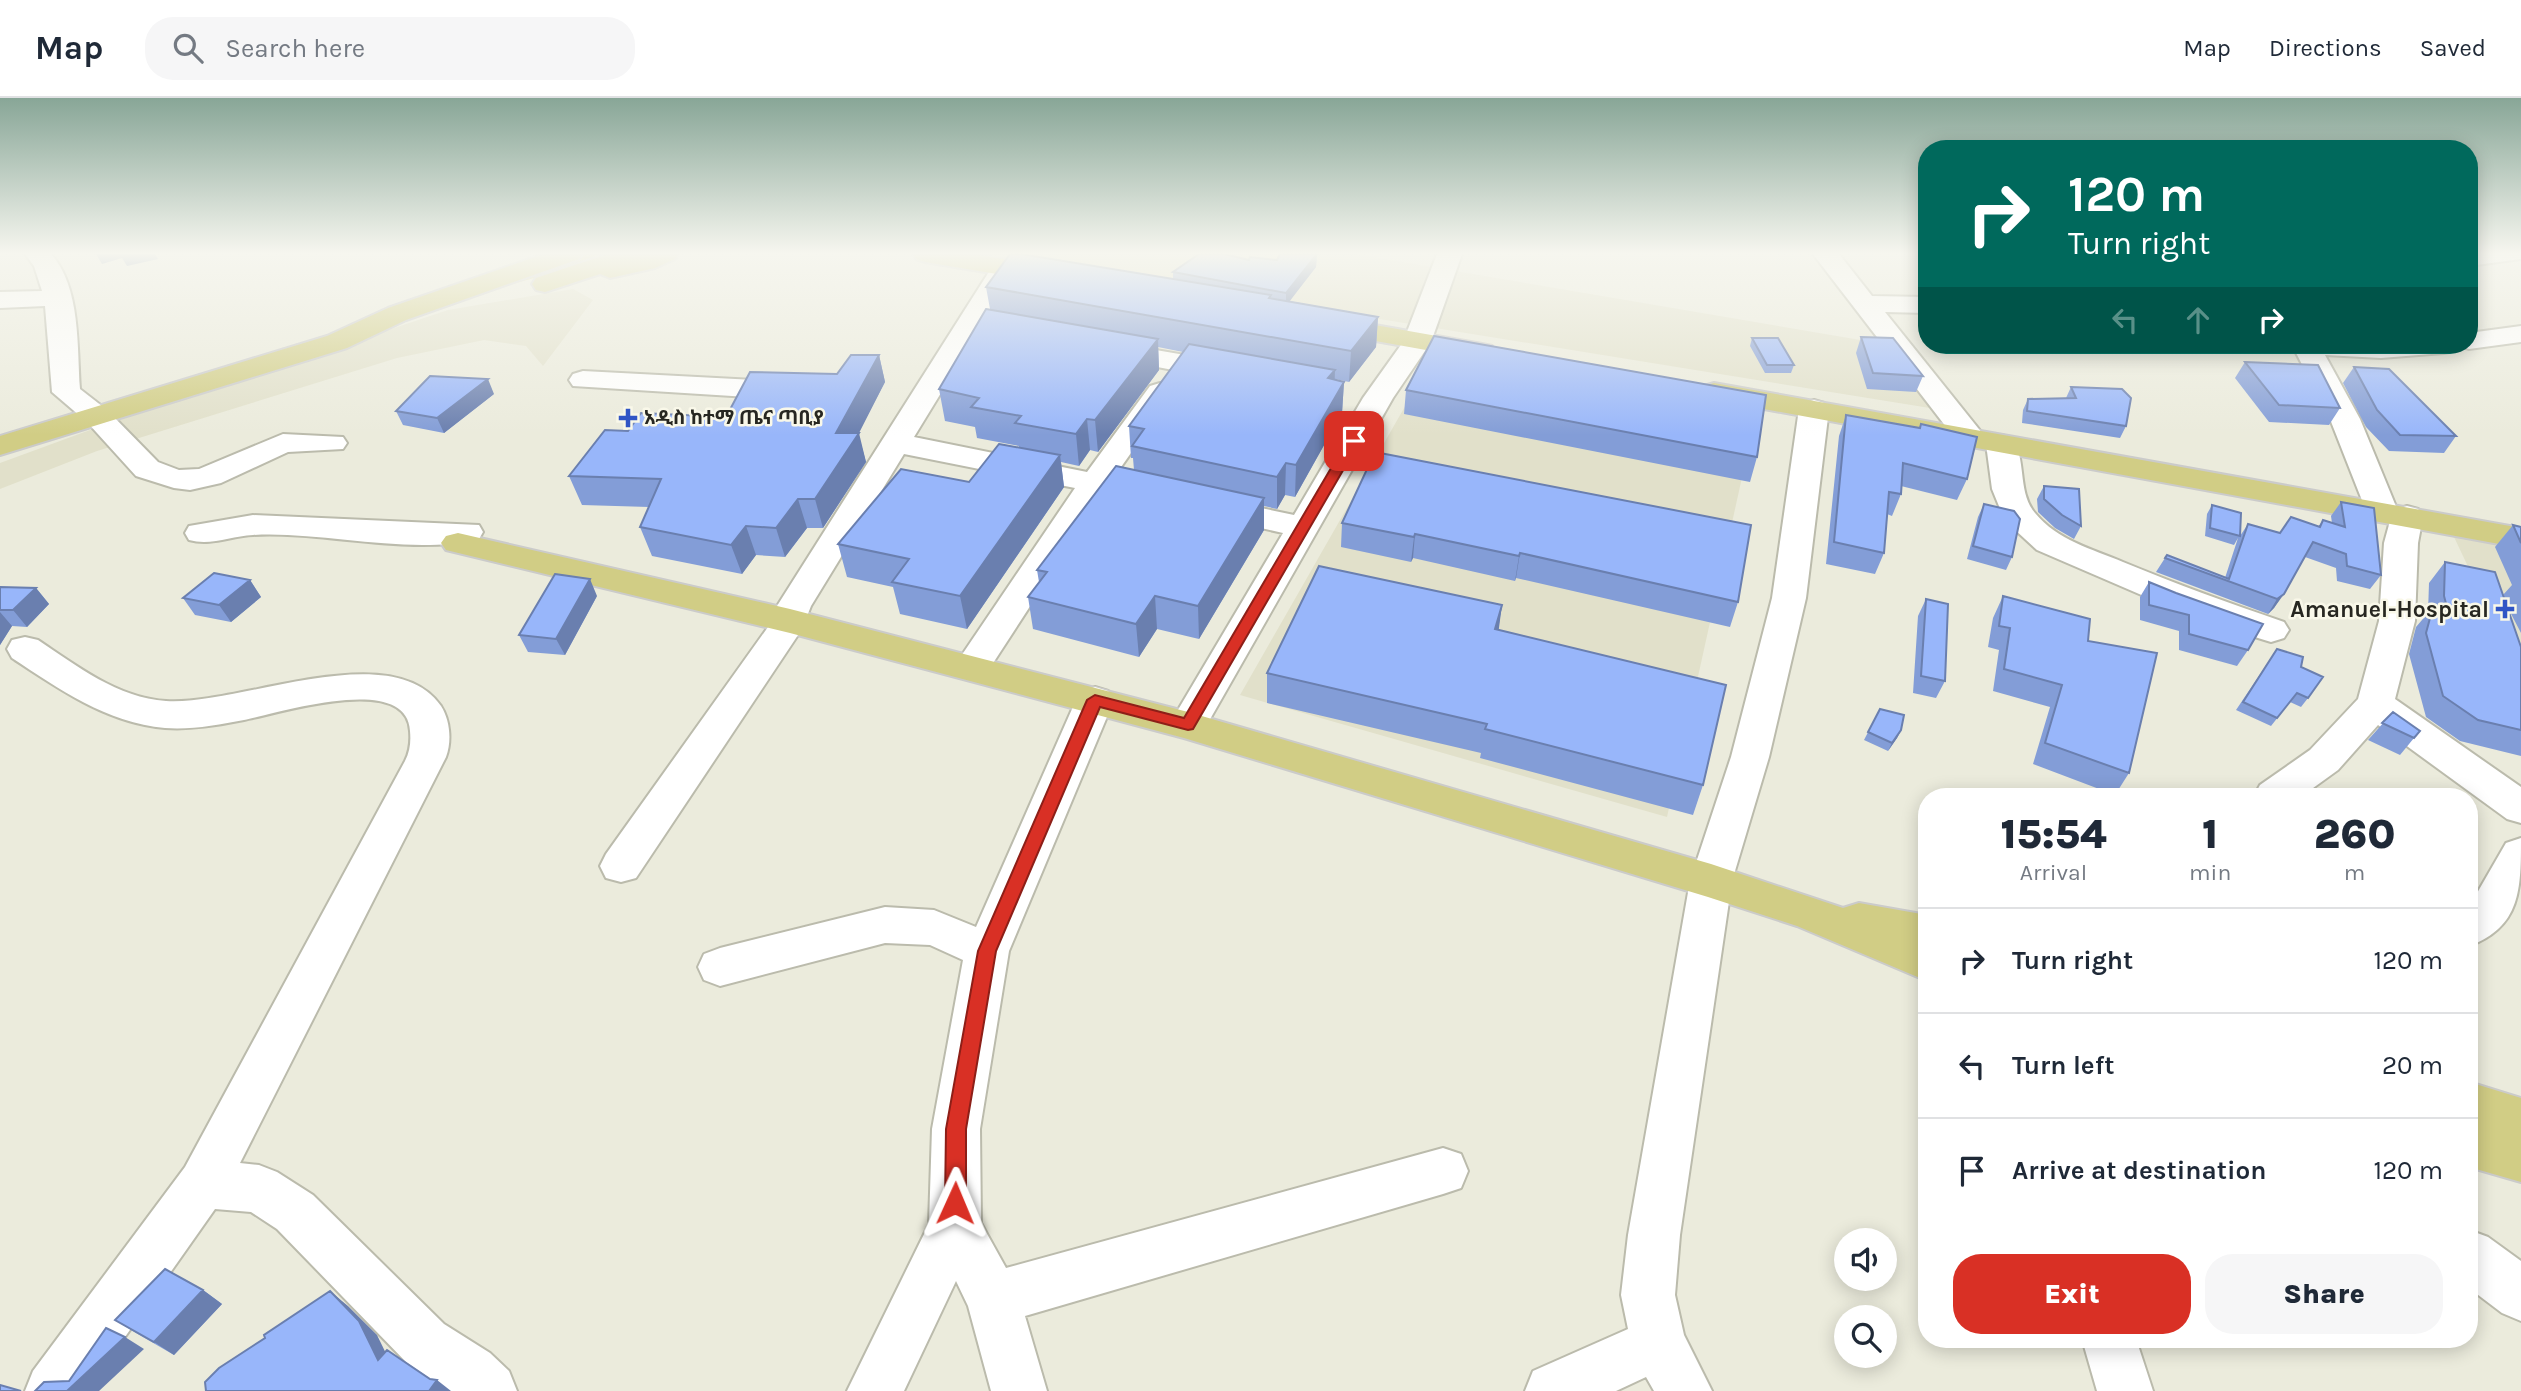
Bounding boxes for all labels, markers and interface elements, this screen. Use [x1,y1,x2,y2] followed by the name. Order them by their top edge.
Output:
[145,17,635,80] search box
[35,29,103,67] text: Map
[169,29,207,67] icon: search
[225,33,365,64] text: Search here
[2183,34,2231,62] text: Map
[2269,34,2382,62] text: Directions
[2420,34,2486,62] text: Saved
[2068,166,2205,223] text: 120 m
[1953,168,2044,259] icon: right
[2068,225,2210,262] text: Turn right
[2106,301,2144,339] icon: left
[2179,301,2217,339] icon: ahead
[2252,301,2290,339] icon: right
[644,407,824,429] place label: አዲስ ከተማ ጤና ጣቢያ
[618,408,638,428] marker: አዲስ ከተማ ጤና ጣቢያ
[1324,411,1384,471] pin
[1335,422,1373,460] icon: arrive
[2290,596,2489,623] place label: Amanuel-Hospital
[2495,599,2515,619] marker: Amanuel-Hospital
[2000,809,2107,859] text: 15:54
[2202,809,2218,859] text: 1
[2314,809,2396,859] text: 260
[2020,859,2087,886] text: Arrival
[2189,859,2231,886] text: min
[2344,859,2365,886] text: m
[1953,942,1991,980] icon: right
[2012,945,2133,976] text: Turn right
[2373,945,2443,976] text: 120 m
[1953,1047,1991,1085] icon: left
[2012,1050,2114,1081] text: Turn left
[2382,1050,2443,1081] text: 20 m
[1953,1152,1991,1190] icon: arrive
[2012,1155,2266,1186] text: Arrive at destination
[2373,1155,2443,1186] text: 120 m
[918,1166,992,1240] position arrow
[1834,1228,1897,1368] map controls
[1834,1228,1897,1291] button: sound
[1953,1254,2191,1334] button: Exit
[2205,1254,2443,1334] button: Share
[1834,1305,1897,1368] button: search

